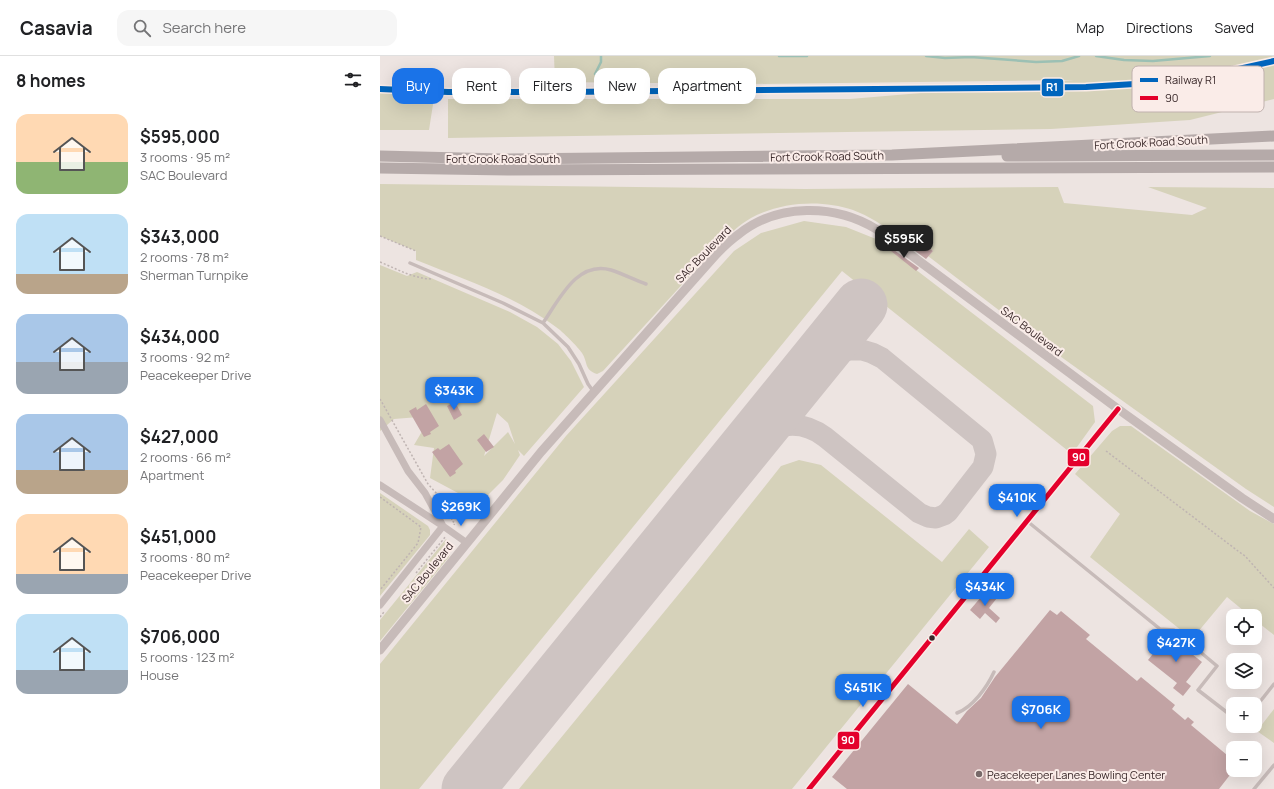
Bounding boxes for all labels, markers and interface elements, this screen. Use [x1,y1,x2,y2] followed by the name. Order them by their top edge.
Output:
[117,10,397,46] search box
[20,15,93,41] text: Casavia
[131,17,153,39] icon: search
[163,17,246,38] text: Search here
[1076,18,1104,37] text: Map
[1126,18,1193,37] text: Directions
[1215,18,1254,37] text: Saved
[1132,66,1264,112] legend
[392,68,444,104] chip: Buy
[452,68,511,104] chip: Rent
[519,68,586,104] chip: Filters
[594,68,650,104] chip: New
[658,68,756,104] chip: Apartment
[16,69,86,92] text: 8 homes
[342,69,364,91] icon: filters
[1165,72,1216,87] text: Railway R1
[1041,78,1064,97] line badge: R1
[1046,79,1058,94] text: R1
[1165,90,1179,105] text: 90
[140,125,220,148] text: $595,000
[48,130,96,178] icon: home
[1094,132,1208,152] street label: Fort Crook Road South
[140,148,230,166] text: 3 rooms · 95 m²
[770,148,884,164] street label: Fort Crook Road South
[446,151,560,166] street label: Fort Crook Road South
[140,166,227,184] text: SAC Boulevard
[672,222,734,286] street label: SAC Boulevard
[140,225,220,248] text: $343,000
[876,225,932,259] pin: $595K
[884,229,924,247] text: $595K
[48,230,96,278] icon: home
[140,248,229,266] text: 2 rooms · 78 m²
[140,266,248,284] text: Sherman Turnpike
[998,303,1066,359] street label: SAC Boulevard
[140,325,220,348] text: $434,000
[48,330,96,378] icon: home
[140,348,230,366] text: 3 rooms · 92 m²
[140,366,251,384] text: Peacekeeper Drive
[426,377,482,411] pin: $343K
[434,381,474,399] text: $343K
[140,425,219,448] text: $427,000
[48,430,96,478] icon: home
[140,448,231,466] text: 2 rooms · 66 m²
[1067,448,1090,467] line badge: 90
[1072,449,1086,464] text: 90
[140,466,204,484] text: Apartment
[989,484,1045,518] pin: $410K
[998,488,1036,506] text: $410K
[433,493,489,527] pin: $269K
[441,497,481,515] text: $269K
[140,525,216,548] text: $451,000
[48,530,96,578] icon: home
[398,539,456,605] street label: SAC Boulevard
[140,548,230,566] text: 3 rooms · 80 m²
[140,566,251,584] text: Peacekeeper Drive
[957,573,1013,607] pin: $434K
[965,577,1005,595] text: $434K
[1226,609,1262,777] map controls
[1226,609,1262,645] button: locate
[140,625,220,648] text: $706,000
[1148,629,1204,663] pin: $427K
[48,630,96,678] icon: home
[927,633,937,643] unlabelled marker
[1156,633,1196,651] text: $427K
[140,648,235,666] text: 5 rooms · 123 m²
[1226,653,1262,689] button: layers
[140,666,179,684] text: House
[835,674,891,708] pin: $451K
[844,678,882,696] text: $451K
[1013,696,1069,730] pin: $706K
[1226,697,1262,733] button: +
[1021,700,1061,718] text: $706K
[837,731,860,750] line badge: 90
[841,732,855,747] text: 90
[1226,741,1262,777] button: −
[987,767,1165,782] place label: Peacekeeper Lanes Bowling Center
[974,769,984,779] marker: Peacekeeper Lanes Bowling Center

